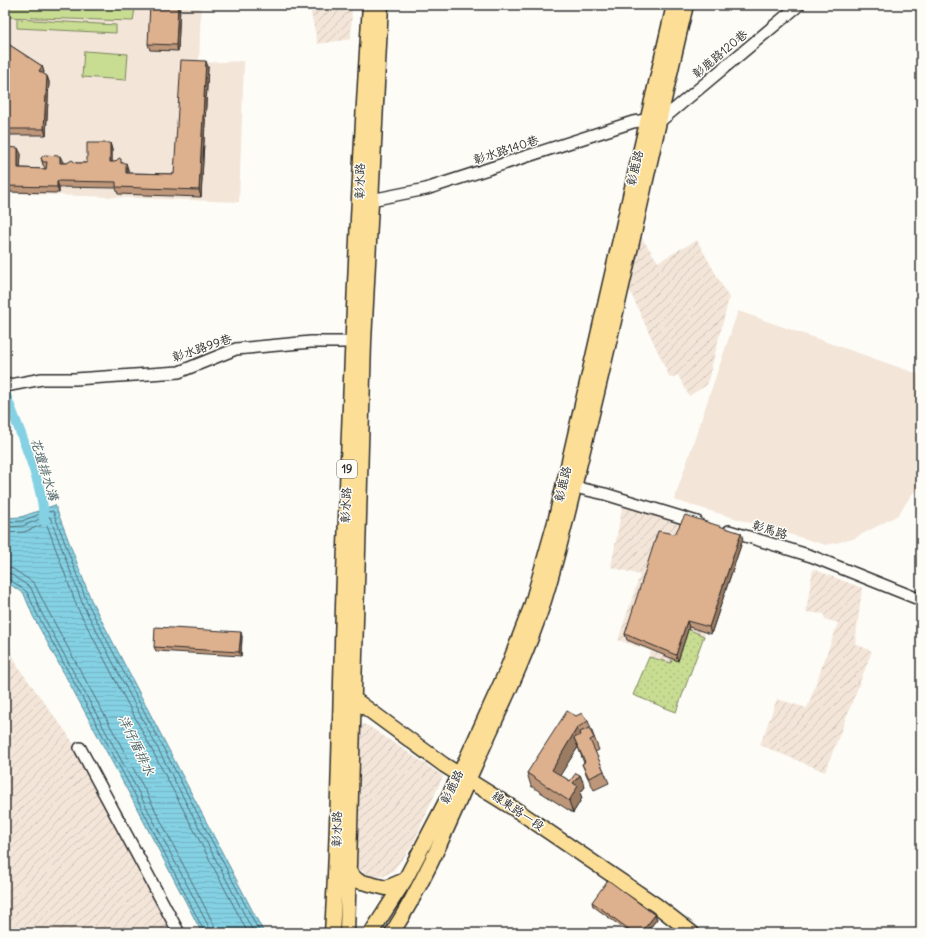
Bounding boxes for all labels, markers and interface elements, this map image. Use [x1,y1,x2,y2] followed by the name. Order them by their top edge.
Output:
[689,26,750,81] street label: 彰鹿路120巷
[471,132,540,167] street label: 彰水路140巷
[623,149,646,187] street label: 彰鹿路
[352,163,367,199] street label: 彰水路
[170,330,234,365] street label: 彰水路99巷
[27,436,62,504] water label: 花壇排水溝
[337,460,357,478] road number: 19
[551,465,574,503] street label: 彰鹿路
[337,487,354,523] street label: 彰水路
[751,517,790,542] street label: 彰馬路
[115,712,159,779] water label: 洋仔厝排水
[437,767,466,806] street label: 彰鹿路
[489,788,547,834] street label: 線東路一段
[329,811,344,847] street label: 彰水路

